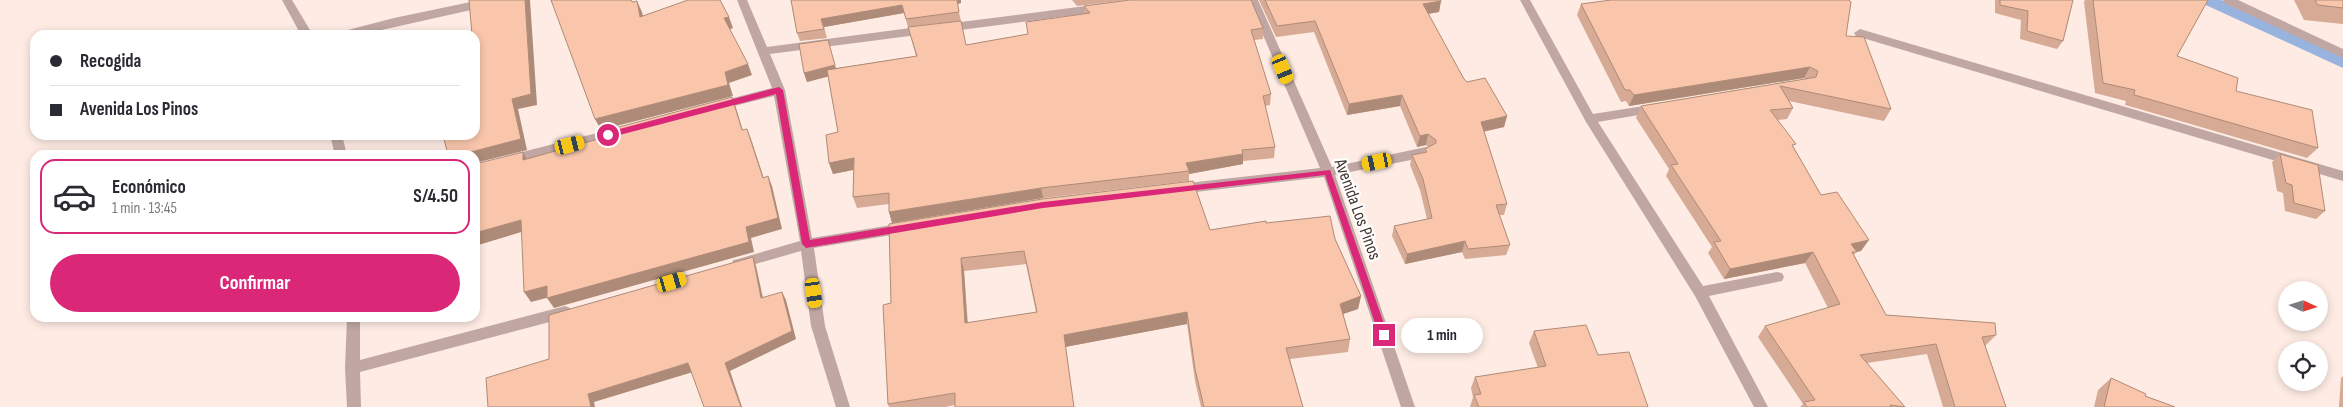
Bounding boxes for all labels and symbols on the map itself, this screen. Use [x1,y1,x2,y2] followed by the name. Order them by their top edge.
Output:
[1270,52,1295,86] car
[597,124,619,146] route start
[553,134,586,156] car
[1360,152,1393,172] car
[1329,155,1385,262] street label: Avenida Los Pinos
[655,271,688,293] car
[804,277,823,309] car
[2278,281,2328,331] north arrow
[1402,318,1484,352] callout: 1 min
[1373,324,1395,346] route end

